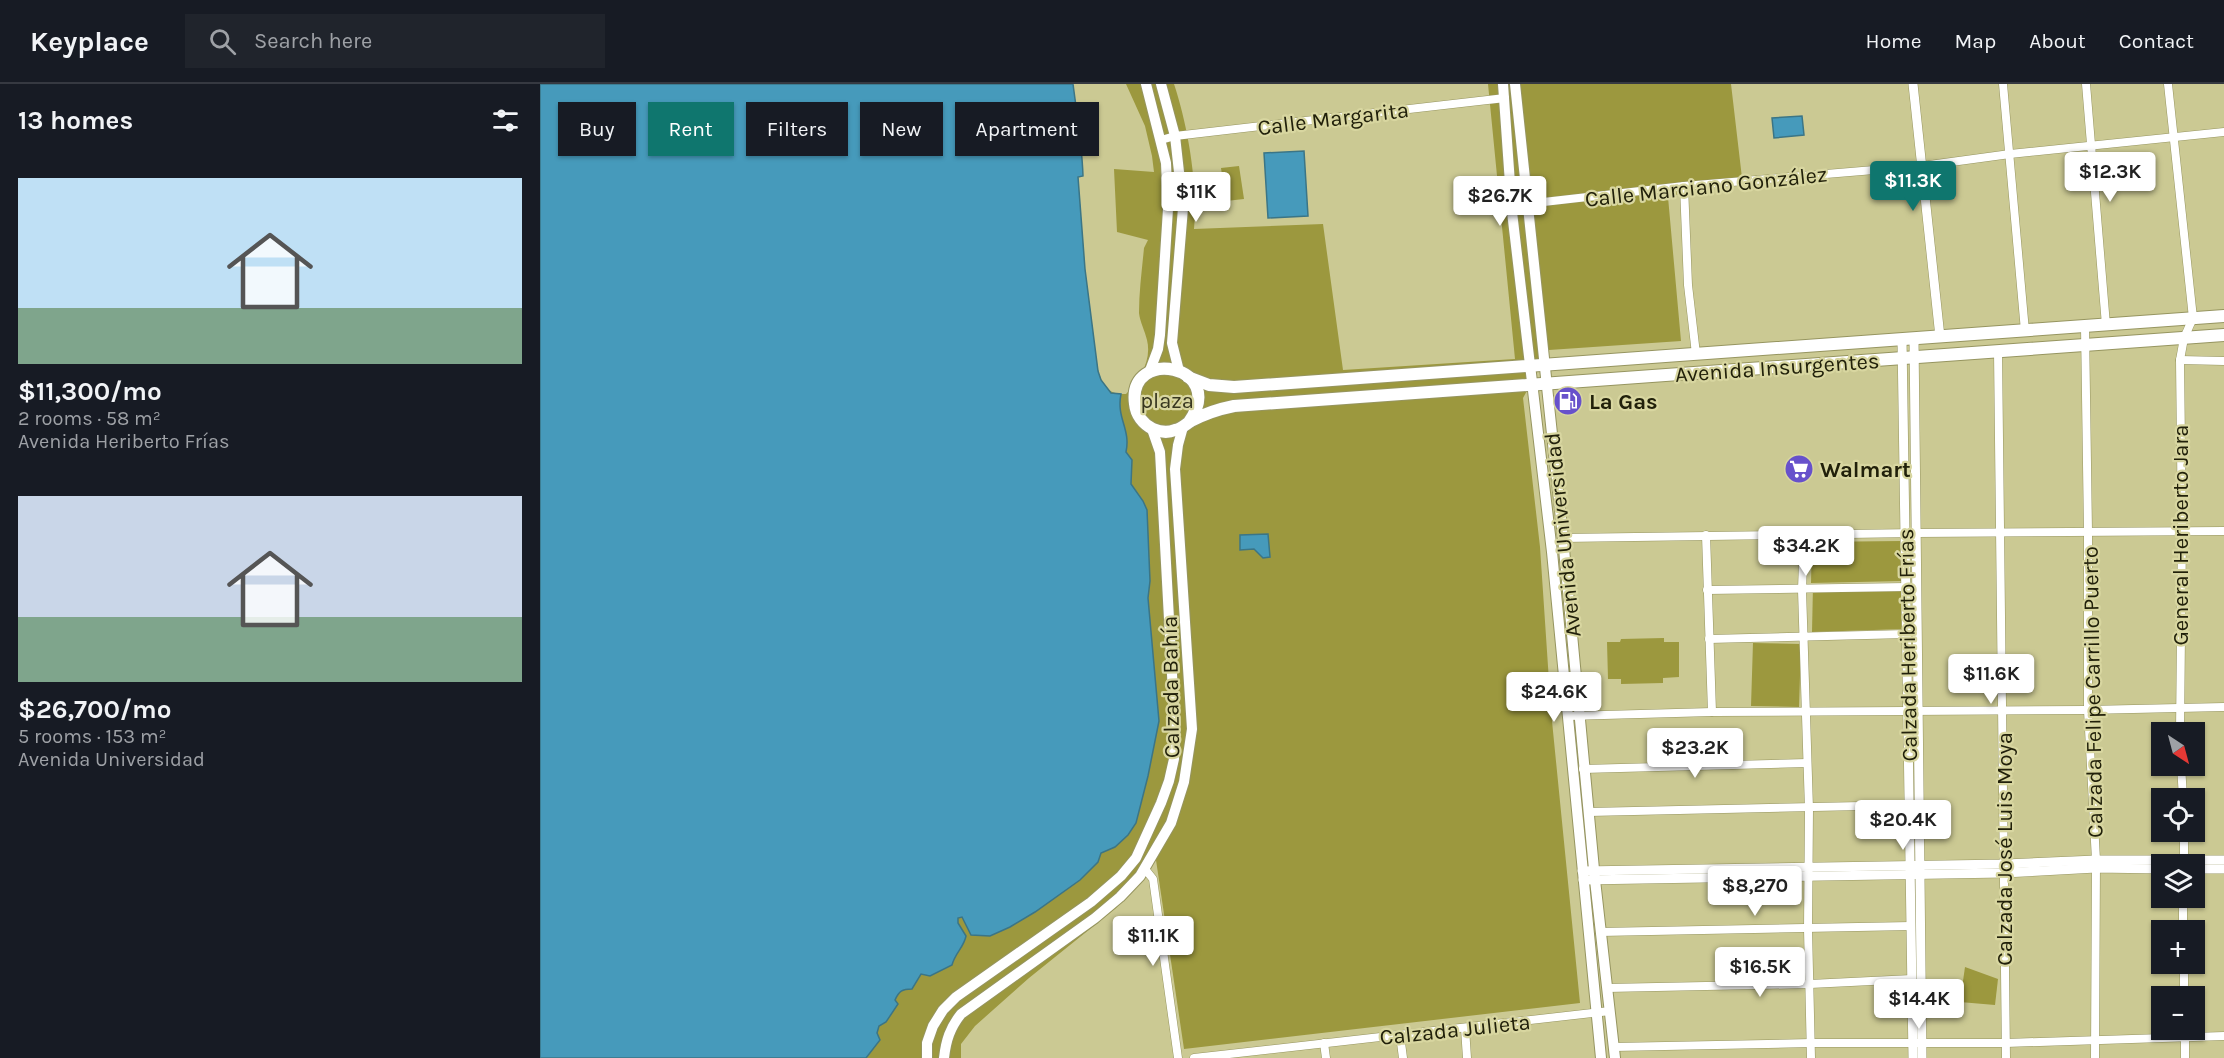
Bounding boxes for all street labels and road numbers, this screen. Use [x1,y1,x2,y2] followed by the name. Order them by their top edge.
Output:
[1256,97,1410,141] street label: Calle Margarita
[1584,161,1829,213] street label: Calle Marciano González
[1674,348,1880,388] street label: Avenida Insurgentes
[2168,425,2194,645] street label: General Heriberto Jara
[1539,431,1587,638] street label: Avenida Universidad
[1893,528,1923,762] street label: Calzada Heriberto Frías
[2077,546,2109,838] street label: Calzada Felipe Carrillo Puerto
[1157,616,1185,758] street label: Calzada Bahía
[1992,732,2018,966] street label: Calzada José Luis Moya
[1379,1009,1532,1051] street label: Calzada Julieta

